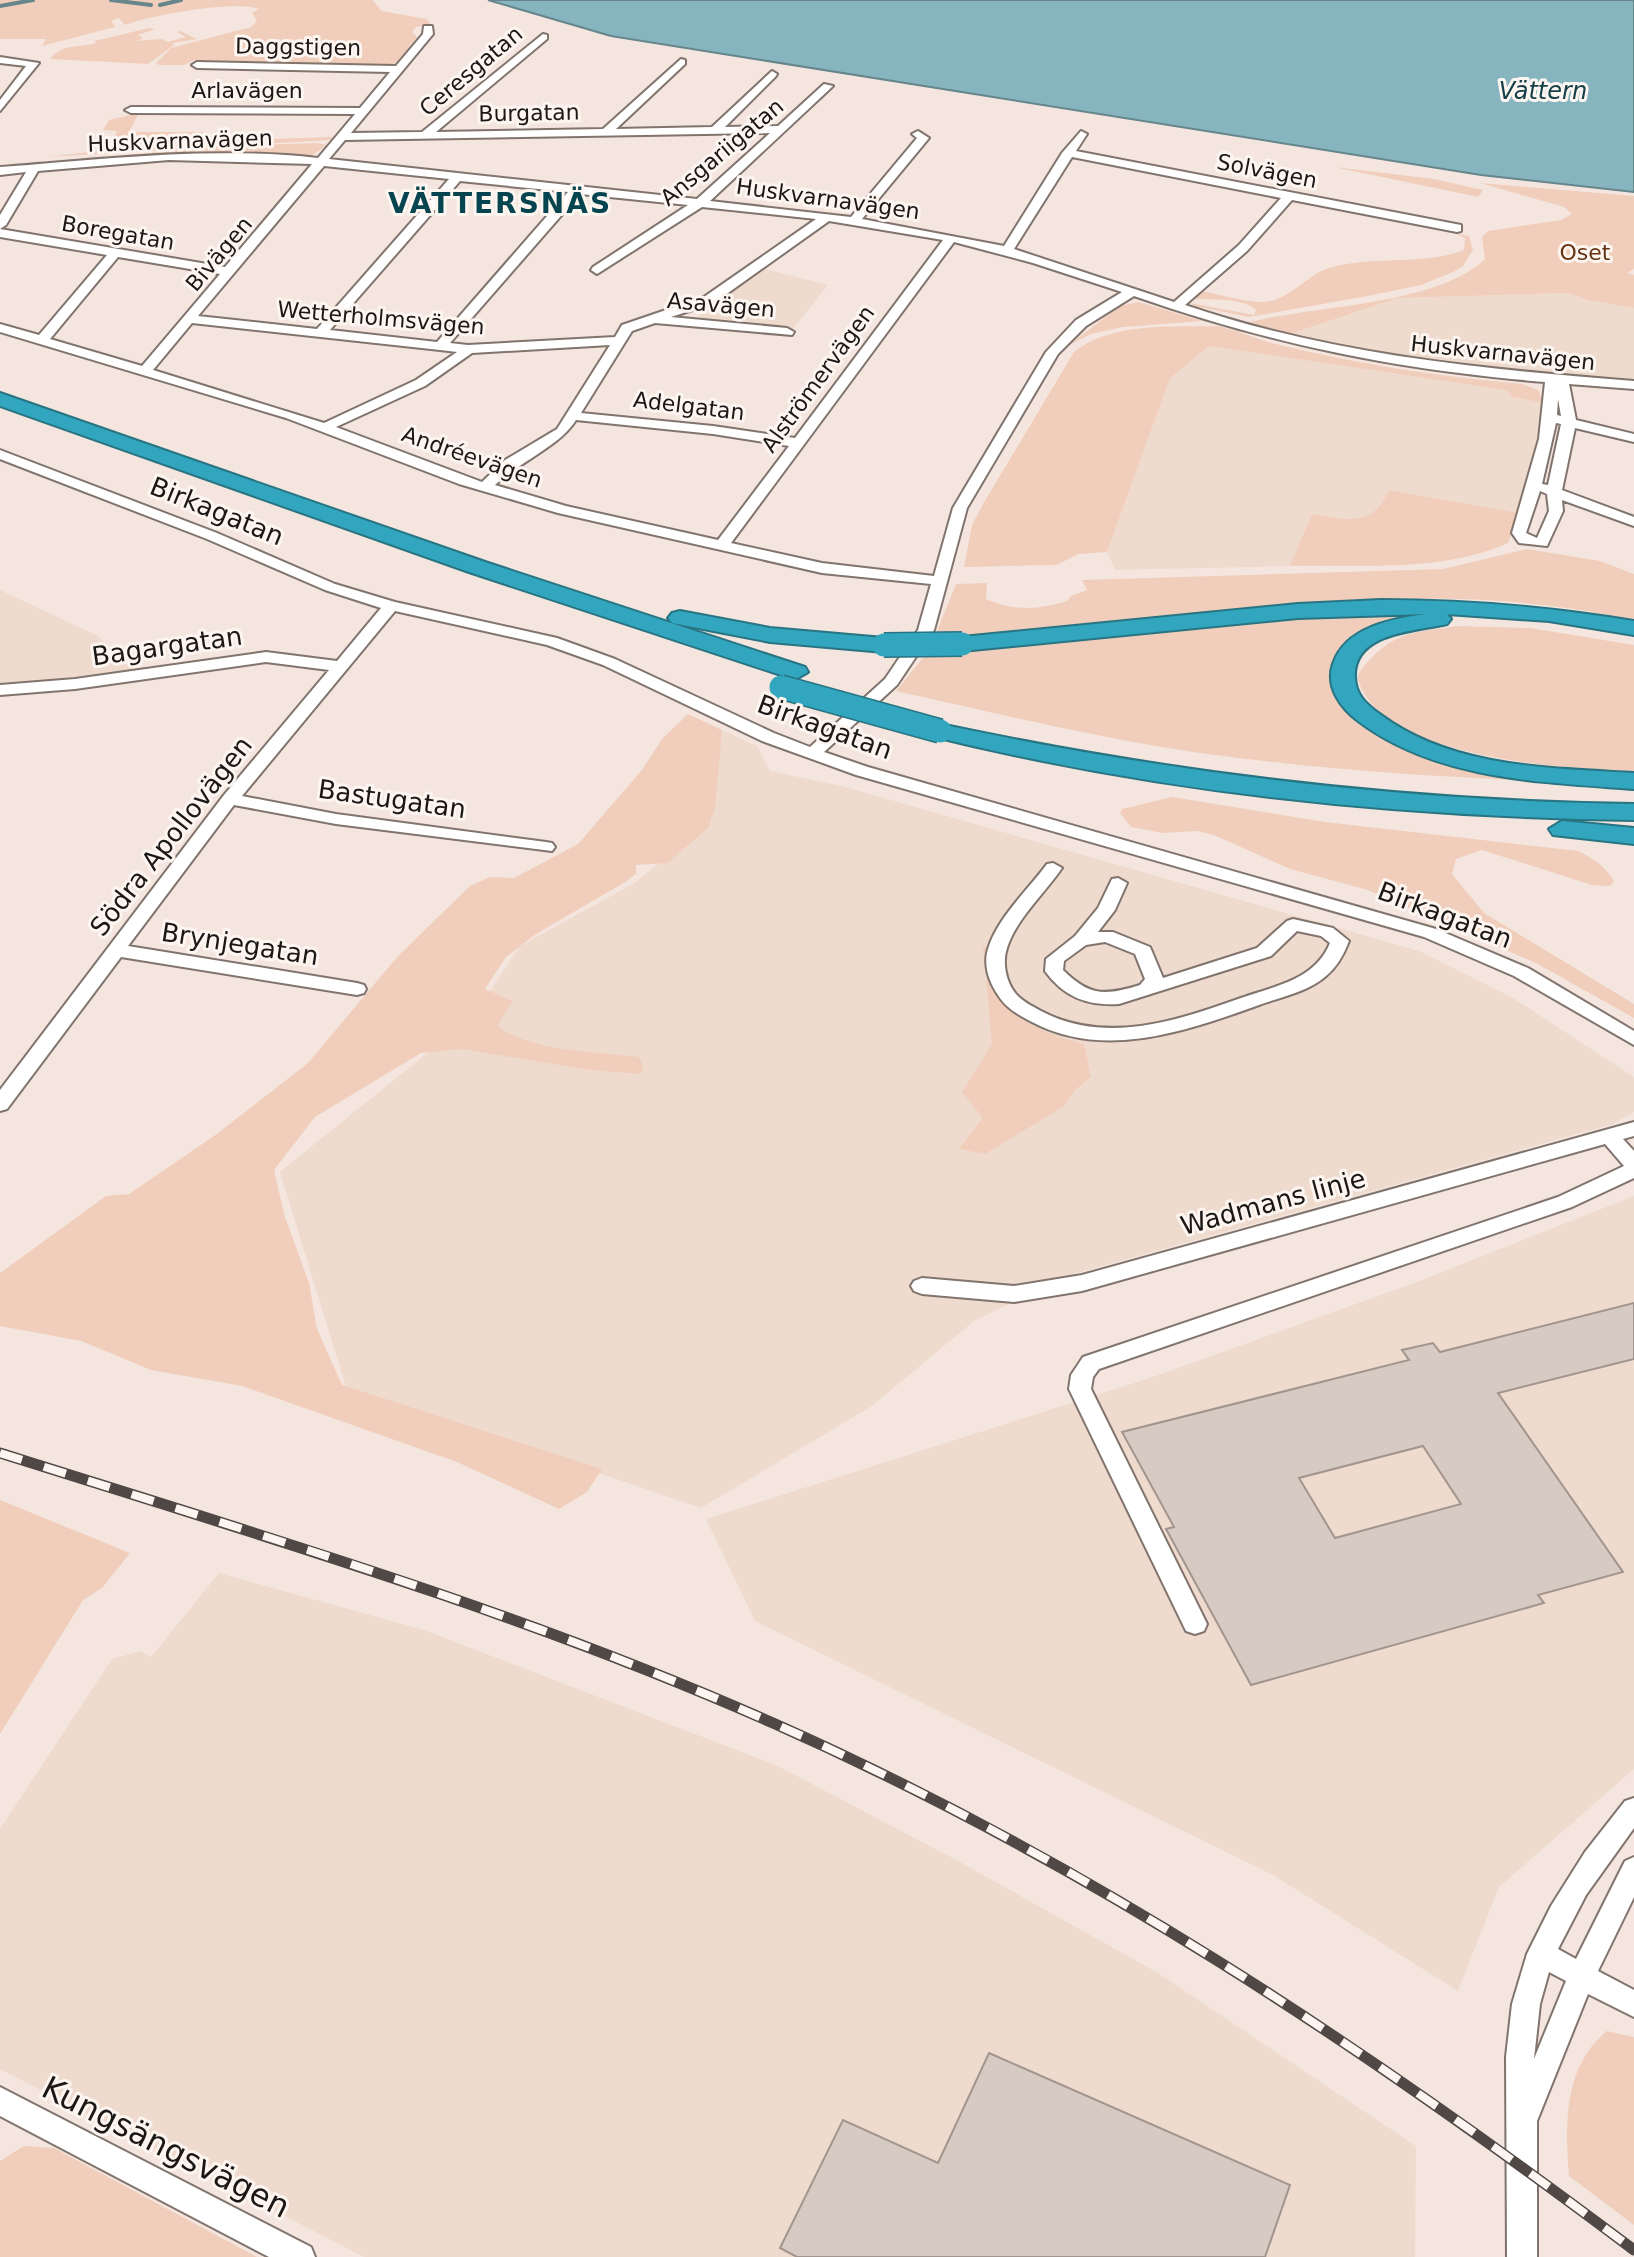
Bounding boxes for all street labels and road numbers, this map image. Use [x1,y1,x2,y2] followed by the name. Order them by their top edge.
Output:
[415,21,527,121] street label: Ceresgatan
[235,33,361,61] street label: Daggstigen
[191,78,303,103] street label: Arlavägen
[655,93,789,211] street label: Ansgariigatan
[478,100,580,126] street label: Burgatan
[87,125,273,157] street label: Huskvarnavägen
[1215,149,1319,193] street label: Solvägen
[735,174,921,224] street label: Huskvarnavägen
[60,211,176,255] street label: Boregatan
[181,212,257,296] street label: Bivägen
[666,288,776,322] street label: Asavägen
[276,296,486,340] street label: Wetterholmsvägen
[756,301,880,457] street label: Alströmervägen
[1410,331,1596,375] street label: Huskvarnavägen
[632,387,746,425] street label: Adelgatan
[399,421,545,493] street label: Andréevägen
[146,471,288,551] street label: Birkagatan
[90,621,244,671] street label: Bagargatan
[753,689,897,765] street label: Birkagatan
[84,730,258,942] street label: Södra Apollovägen
[316,774,468,824] street label: Bastugatan
[1374,876,1516,954] street label: Birkagatan
[159,917,321,971] street label: Brynjegatan
[1177,1163,1369,1241] street label: Wadmans linje
[36,2068,296,2226] street label: Kungsängsvägen

